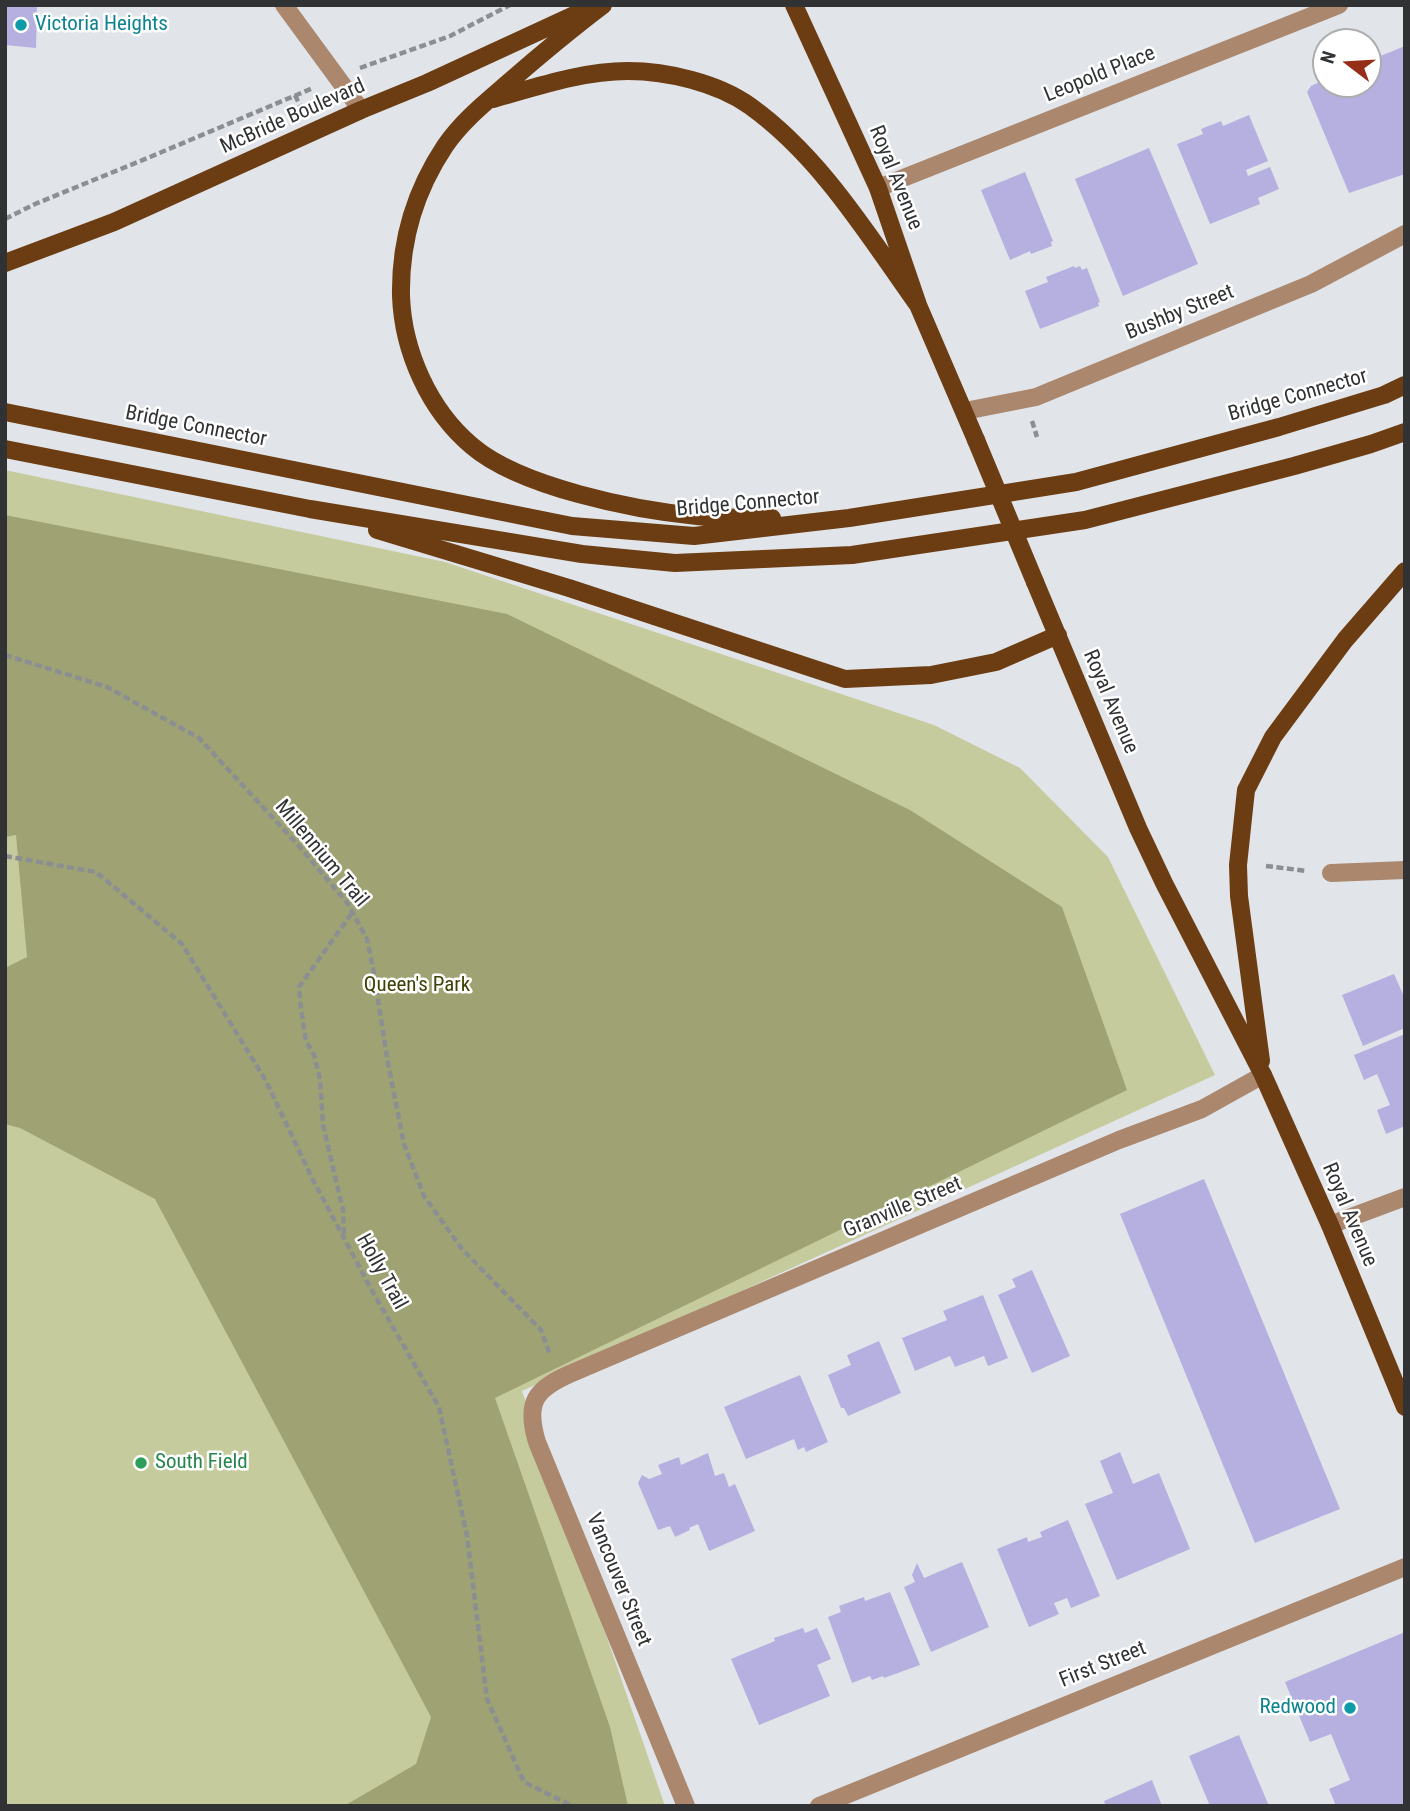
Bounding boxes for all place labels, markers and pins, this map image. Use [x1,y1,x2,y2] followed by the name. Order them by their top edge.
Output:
[35,12,168,38] place label: Victoria Heights
[13,17,29,33] marker: Victoria Heights
[155,1450,248,1476] place label: South Field
[133,1455,149,1471] marker: South Field
[1259,1695,1336,1721] place label: Redwood
[1342,1700,1358,1716] marker: Redwood

